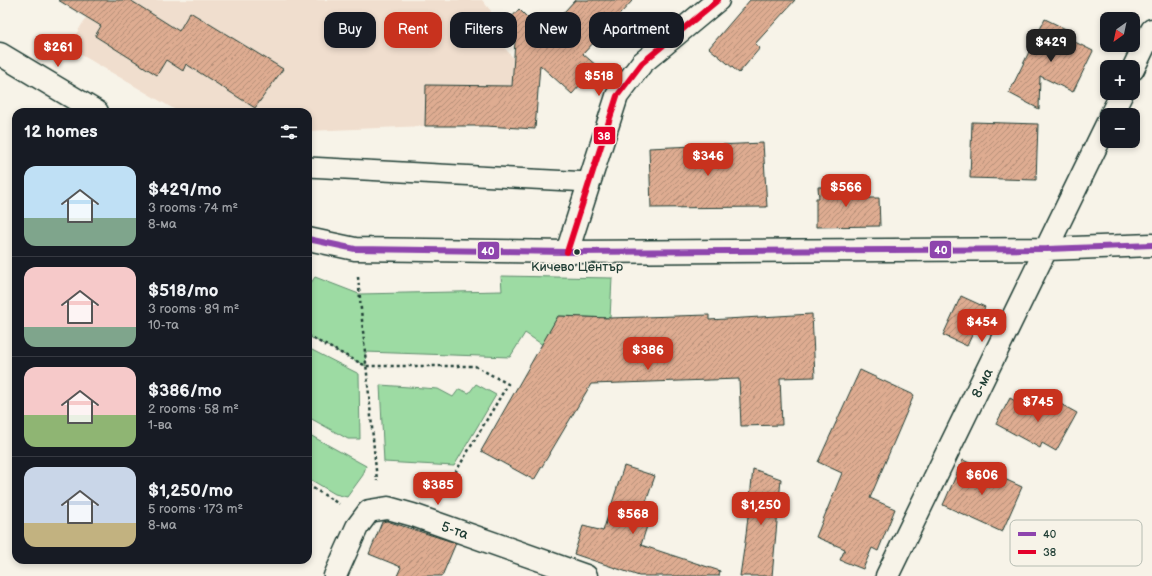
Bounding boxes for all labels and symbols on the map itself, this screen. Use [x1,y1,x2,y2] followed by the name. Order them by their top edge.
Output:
[1100,12,1140,52] north arrow
[1027,29,1075,63] pin: $429
[34,34,82,68] pin: $261
[575,63,623,97] pin: $518
[593,126,616,145] line badge: 38
[597,130,611,143] text: 38
[684,143,732,177] pin: $346
[822,174,870,208] pin: $566
[929,240,952,259] line badge: 40
[477,241,500,260] line badge: 40
[934,244,948,257] text: 40
[481,245,495,258] text: 40
[572,247,582,257] marker: Кичево Център
[531,259,624,275] place label: Кичево Център
[958,309,1006,343] pin: $454
[624,337,672,371] pin: $386
[968,365,997,401] street label: 8-ма
[1014,389,1062,423] pin: $745
[958,462,1006,496] pin: $606
[414,472,462,506] pin: $385
[728,492,794,526] pin: $1,250
[609,501,657,535] pin: $568
[439,518,471,543] street label: 5-та
[1010,520,1142,566] legend
[1043,528,1057,541] text: 40
[1043,546,1056,559] text: 38

